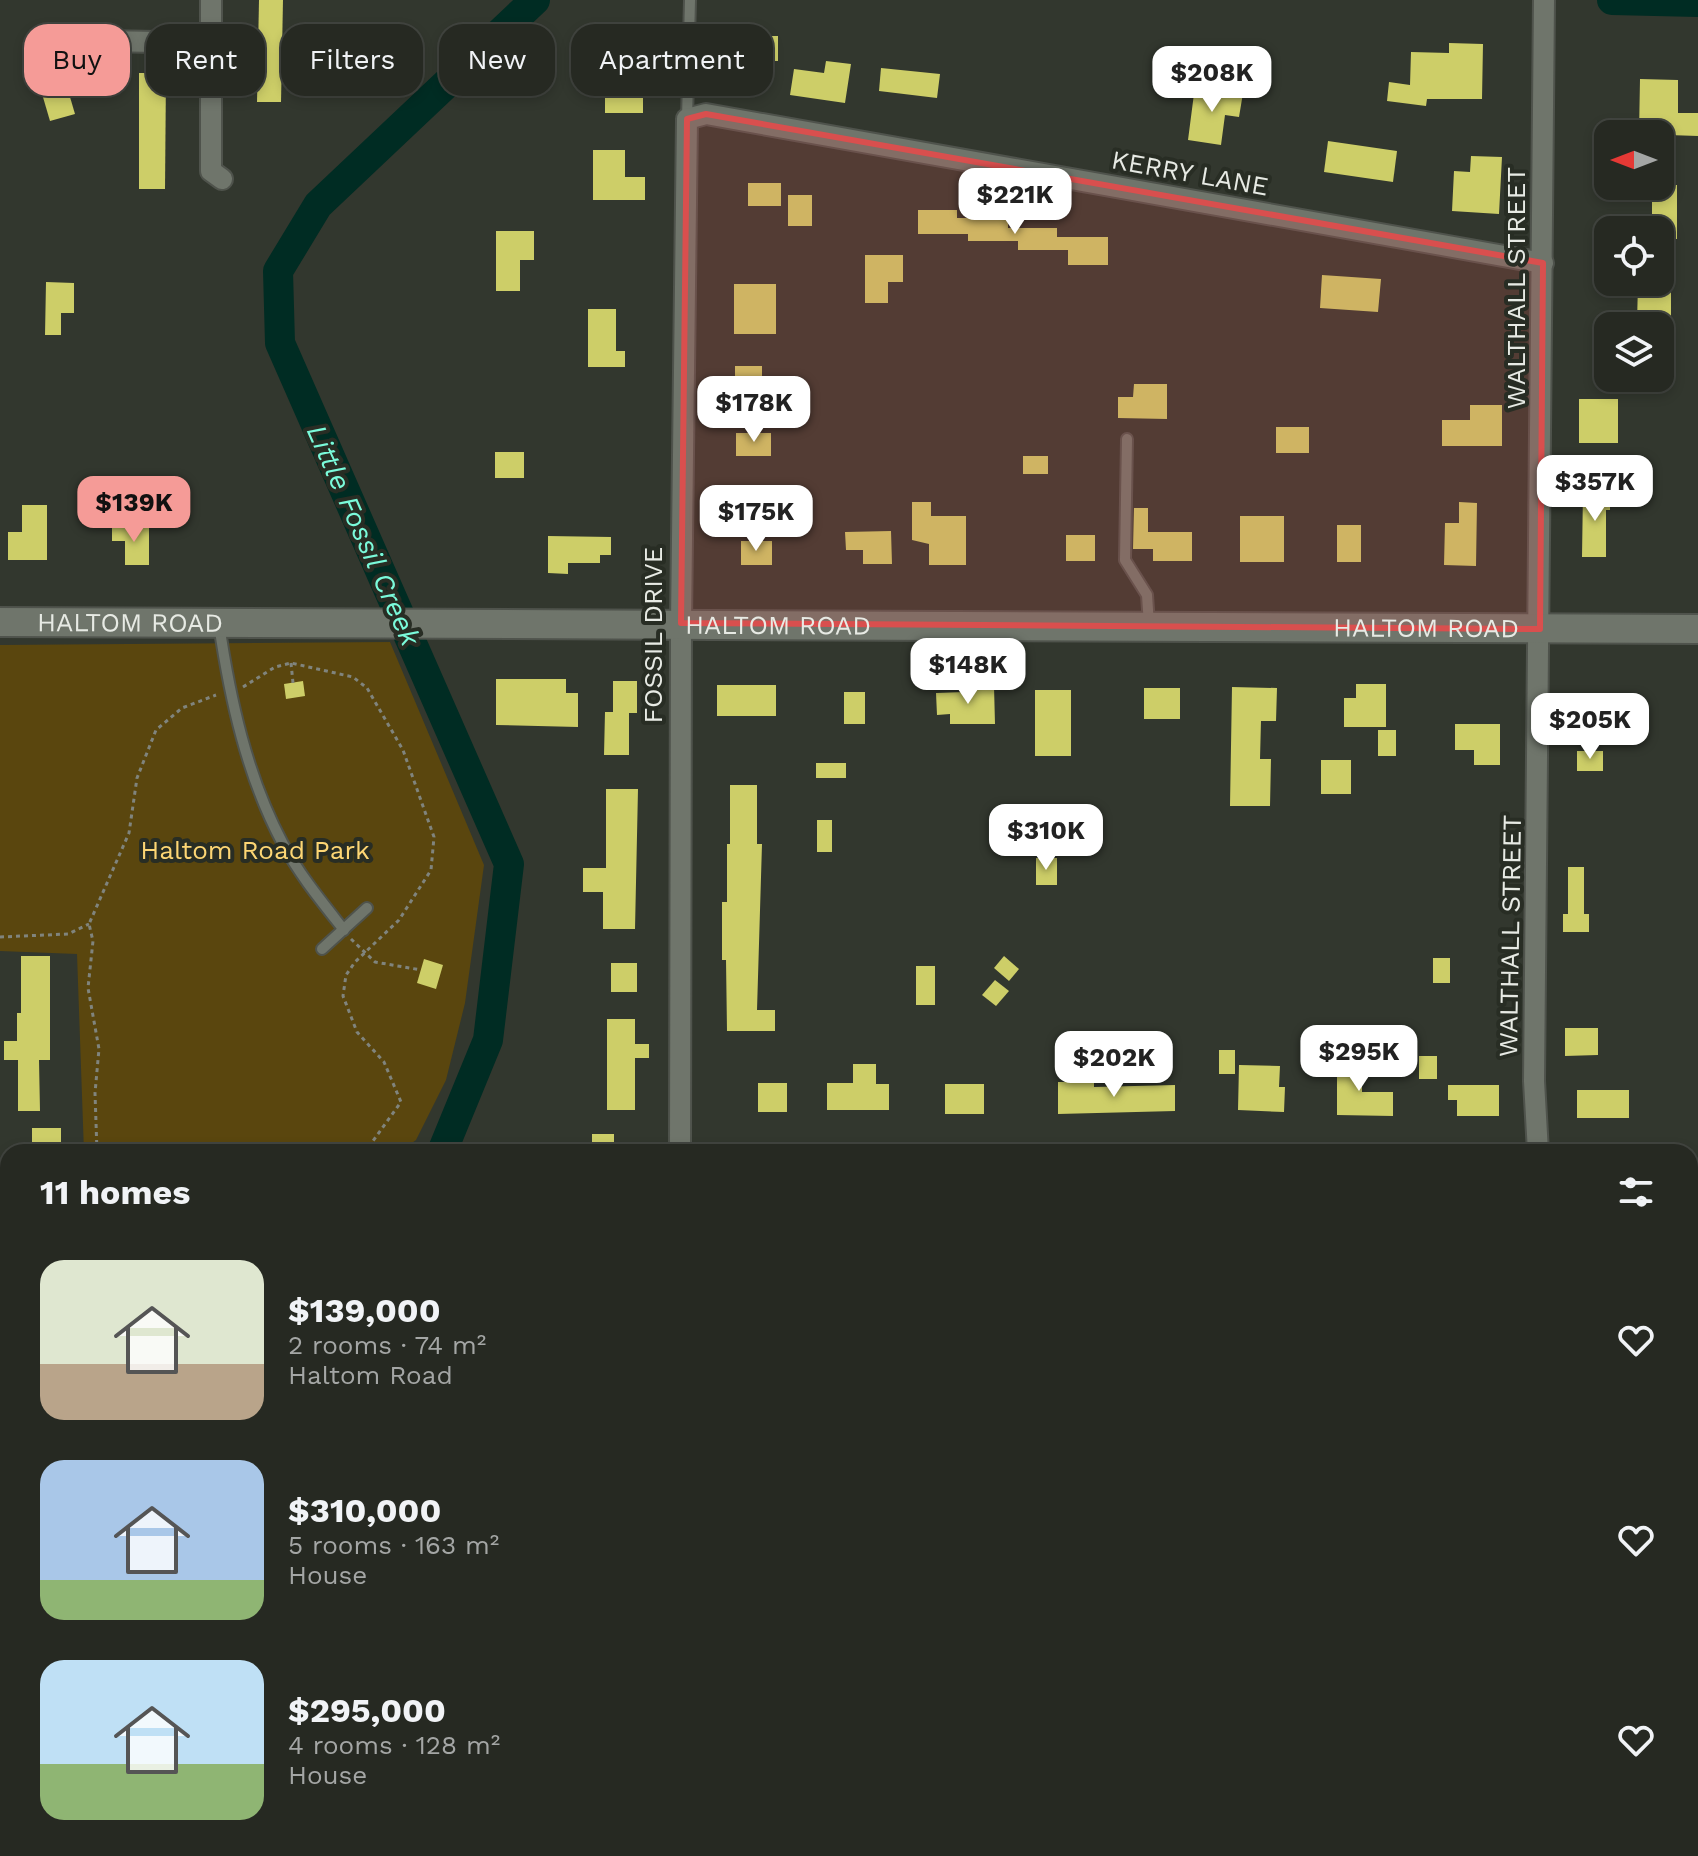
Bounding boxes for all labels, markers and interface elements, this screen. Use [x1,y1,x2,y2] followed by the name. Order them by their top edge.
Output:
[24,24,130,96] chip: Buy
[146,24,265,96] chip: Rent
[281,24,423,96] chip: Filters
[439,24,555,96] chip: New
[571,24,773,96] chip: Apartment
[1156,46,1268,114] pin: $208K
[1170,57,1254,87] text: $208K
[1594,120,1674,200] north arrow
[1594,120,1674,392] map controls
[1109,144,1271,202] street label: KERRY LANE
[1501,167,1531,409] street label: WALTHALL STREET
[959,168,1071,236] pin: $221K
[977,179,1053,209] text: $221K
[1594,216,1674,296] button: locate
[1594,312,1674,392] button: layers
[698,376,810,444] pin: $178K
[715,387,793,417] text: $178K
[300,419,427,652] water label: Little Fossil Creek
[1539,455,1651,523] pin: $357K
[1555,466,1635,496] text: $357K
[78,476,190,544] pin: $139K
[700,485,812,553] pin: $175K
[95,487,173,517] text: $139K
[718,496,794,526] text: $175K
[638,547,668,723] street label: FOSSIL DRIVE
[37,607,223,638] street label: HALTOM ROAD
[685,610,871,641] street label: HALTOM ROAD
[1333,612,1519,643] street label: HALTOM ROAD
[912,638,1024,706] pin: $148K
[929,649,1008,679] text: $148K
[1534,693,1646,761] pin: $205K
[1549,704,1631,734] text: $205K
[990,804,1102,872] pin: $310K
[1007,815,1085,845] text: $310K
[1493,815,1527,1057] street label: WALTHALL STREET
[140,835,370,865] park label: Haltom Road Park
[1303,1025,1415,1093] pin: $295K
[1058,1031,1170,1099] pin: $202K
[1318,1036,1400,1066] text: $295K
[1073,1042,1155,1072] text: $202K
[1614,1170,1658,1214] icon: filters
[40,1172,190,1212] text: 11 homes
[288,1290,441,1330] text: $139,000
[104,1292,200,1388] icon: home
[1614,1318,1658,1362] icon: heart
[288,1330,486,1360] text: 2 rooms · 74 m²
[288,1360,453,1390] text: Haltom Road
[288,1490,441,1530] text: $310,000
[104,1492,200,1588] icon: home
[1614,1518,1658,1562] icon: heart
[288,1530,499,1560] text: 5 rooms · 163 m²
[288,1560,367,1590] text: House
[288,1690,446,1730] text: $295,000
[104,1692,200,1788] icon: home
[1614,1718,1658,1762] icon: heart
[288,1730,500,1760] text: 4 rooms · 128 m²
[288,1760,367,1790] text: House

